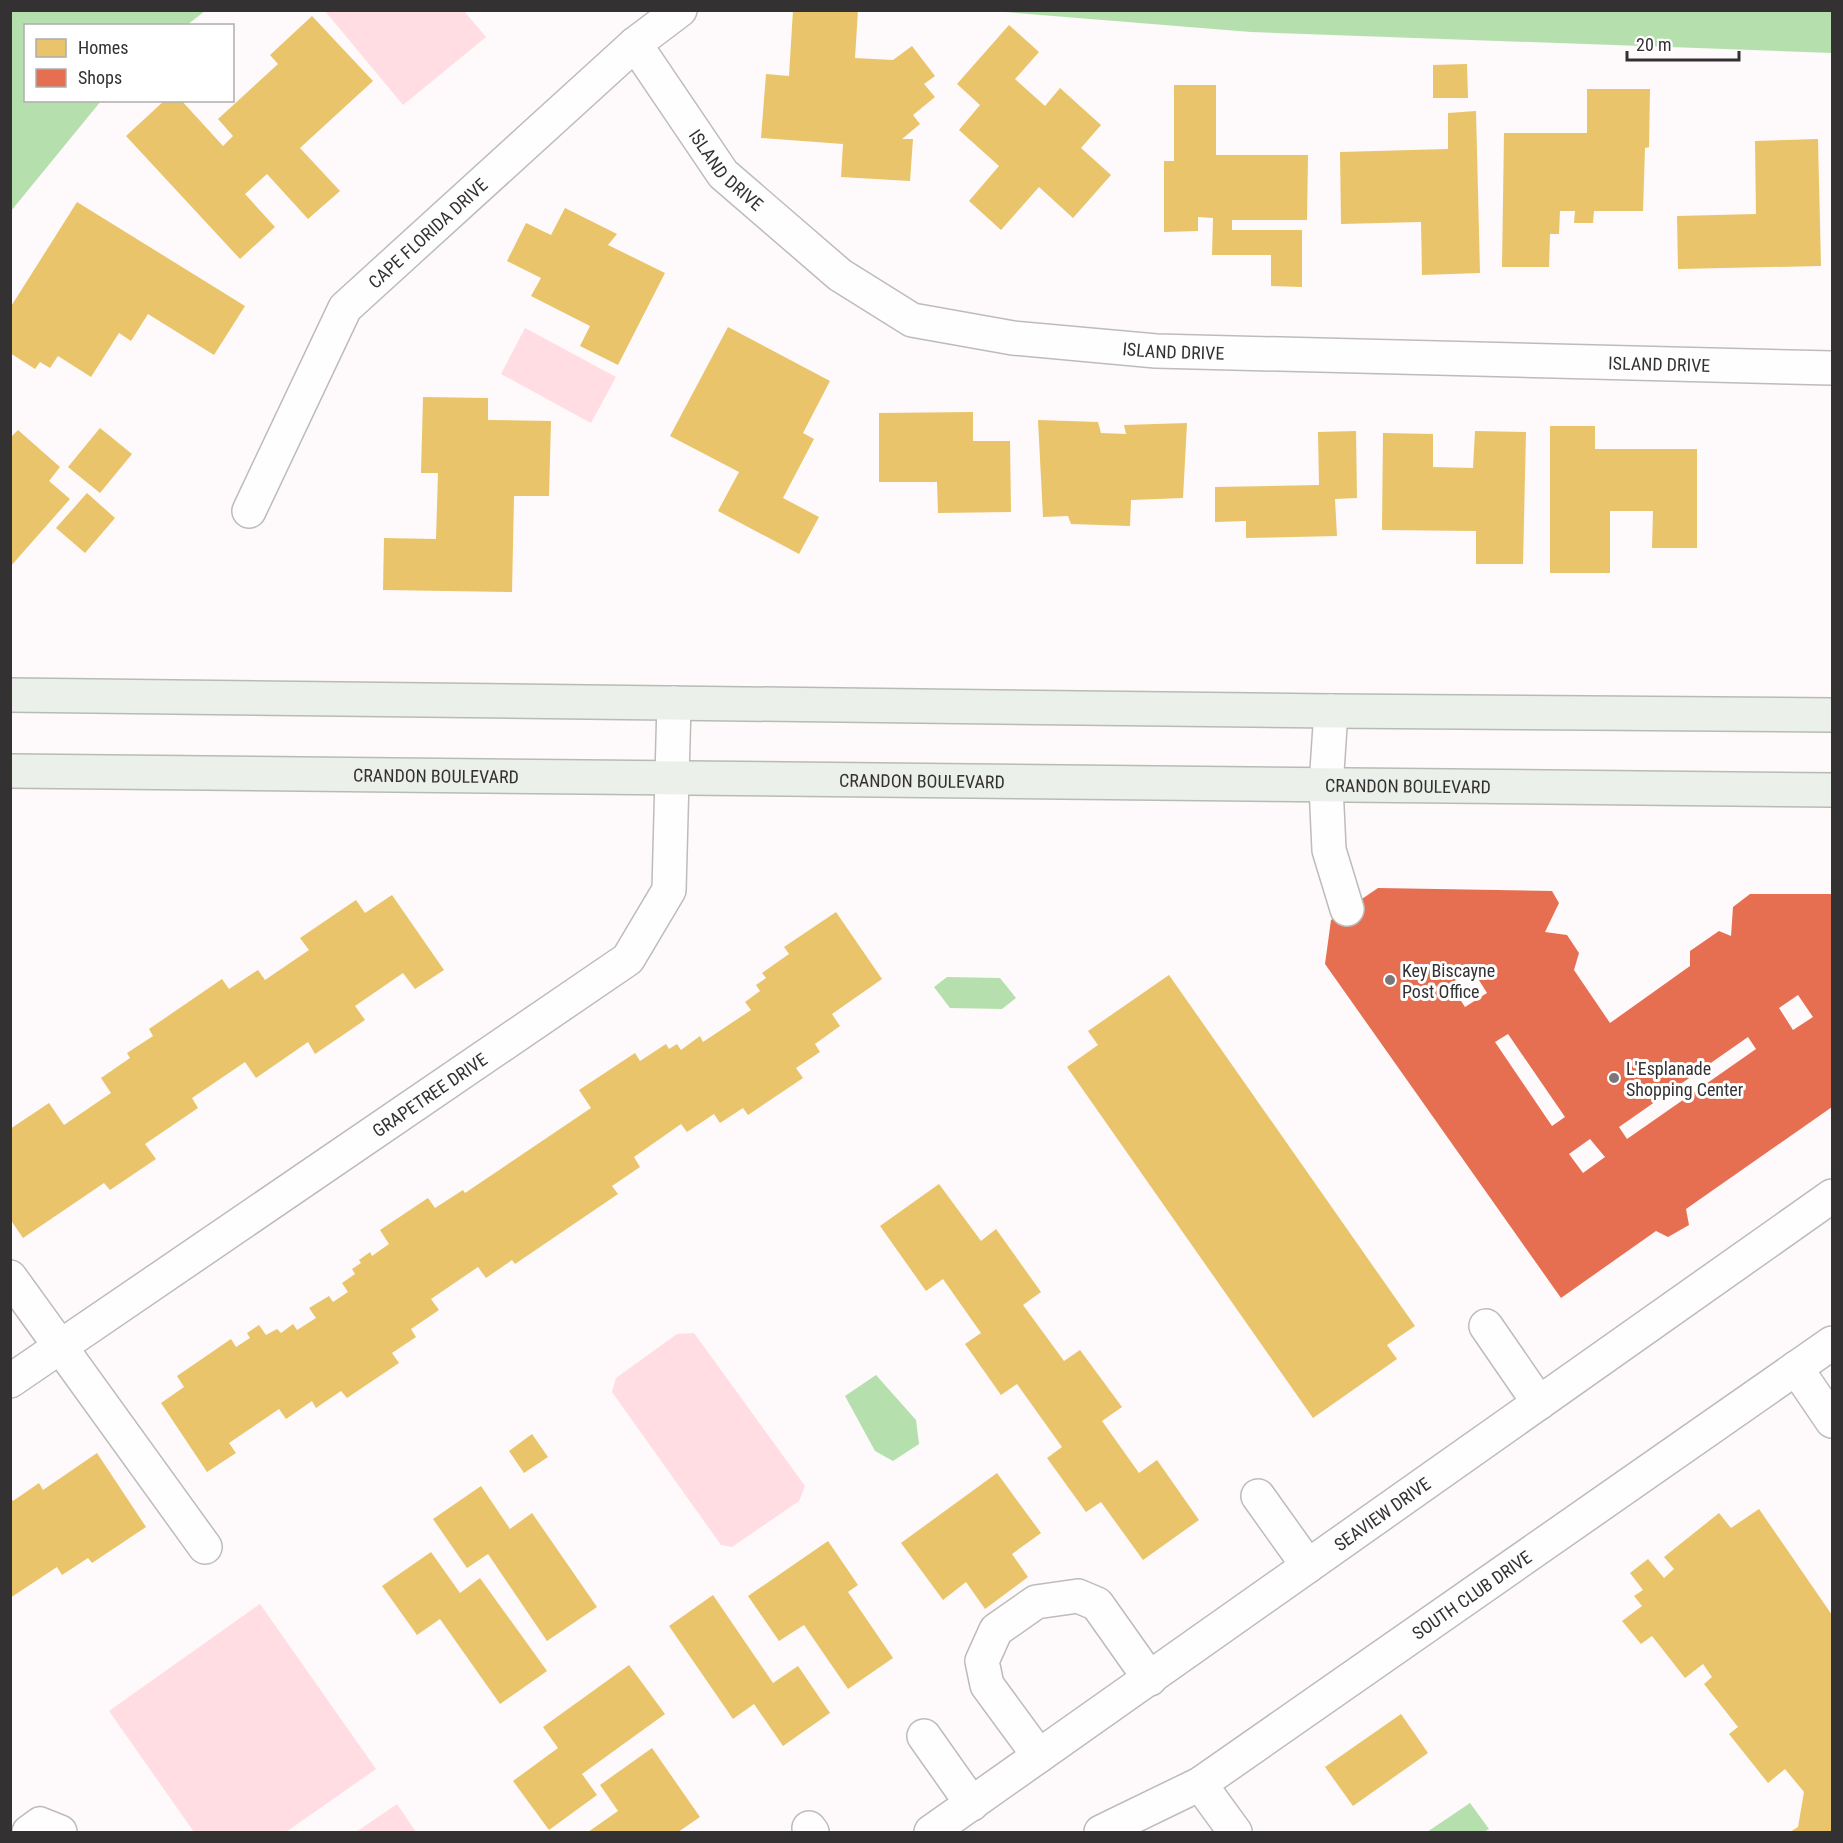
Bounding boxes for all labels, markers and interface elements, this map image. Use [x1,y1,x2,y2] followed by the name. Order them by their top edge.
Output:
[24,24,234,102] legend
[1627,24,1740,62] scale bar
[1636,34,1671,55] text: 20 m
[78,37,128,58] text: Homes
[78,67,122,88] text: Shops
[685,125,768,215] street label: ISLAND DRIVE
[364,174,491,292] street label: CAPE FLORIDA DRIVE
[1122,338,1225,363] street label: ISLAND DRIVE
[1608,352,1710,375] street label: ISLAND DRIVE
[353,764,519,787] street label: CRANDON BOULEVARD
[839,769,1005,792] street label: CRANDON BOULEVARD
[1325,774,1491,797] street label: CRANDON BOULEVARD
[1402,960,1495,1002] place label: Key Biscayne Post Office
[1383,973,1397,987] marker: Key Biscayne Post Office
[368,1048,491,1141] street label: GRAPETREE DRIVE
[1626,1058,1744,1100] place label: L'Esplanade Shopping Center
[1607,1071,1621,1085] marker: L'Esplanade Shopping Center
[1330,1473,1434,1555] street label: SEAVIEW DRIVE
[1408,1546,1535,1643] street label: SOUTH CLUB DRIVE

